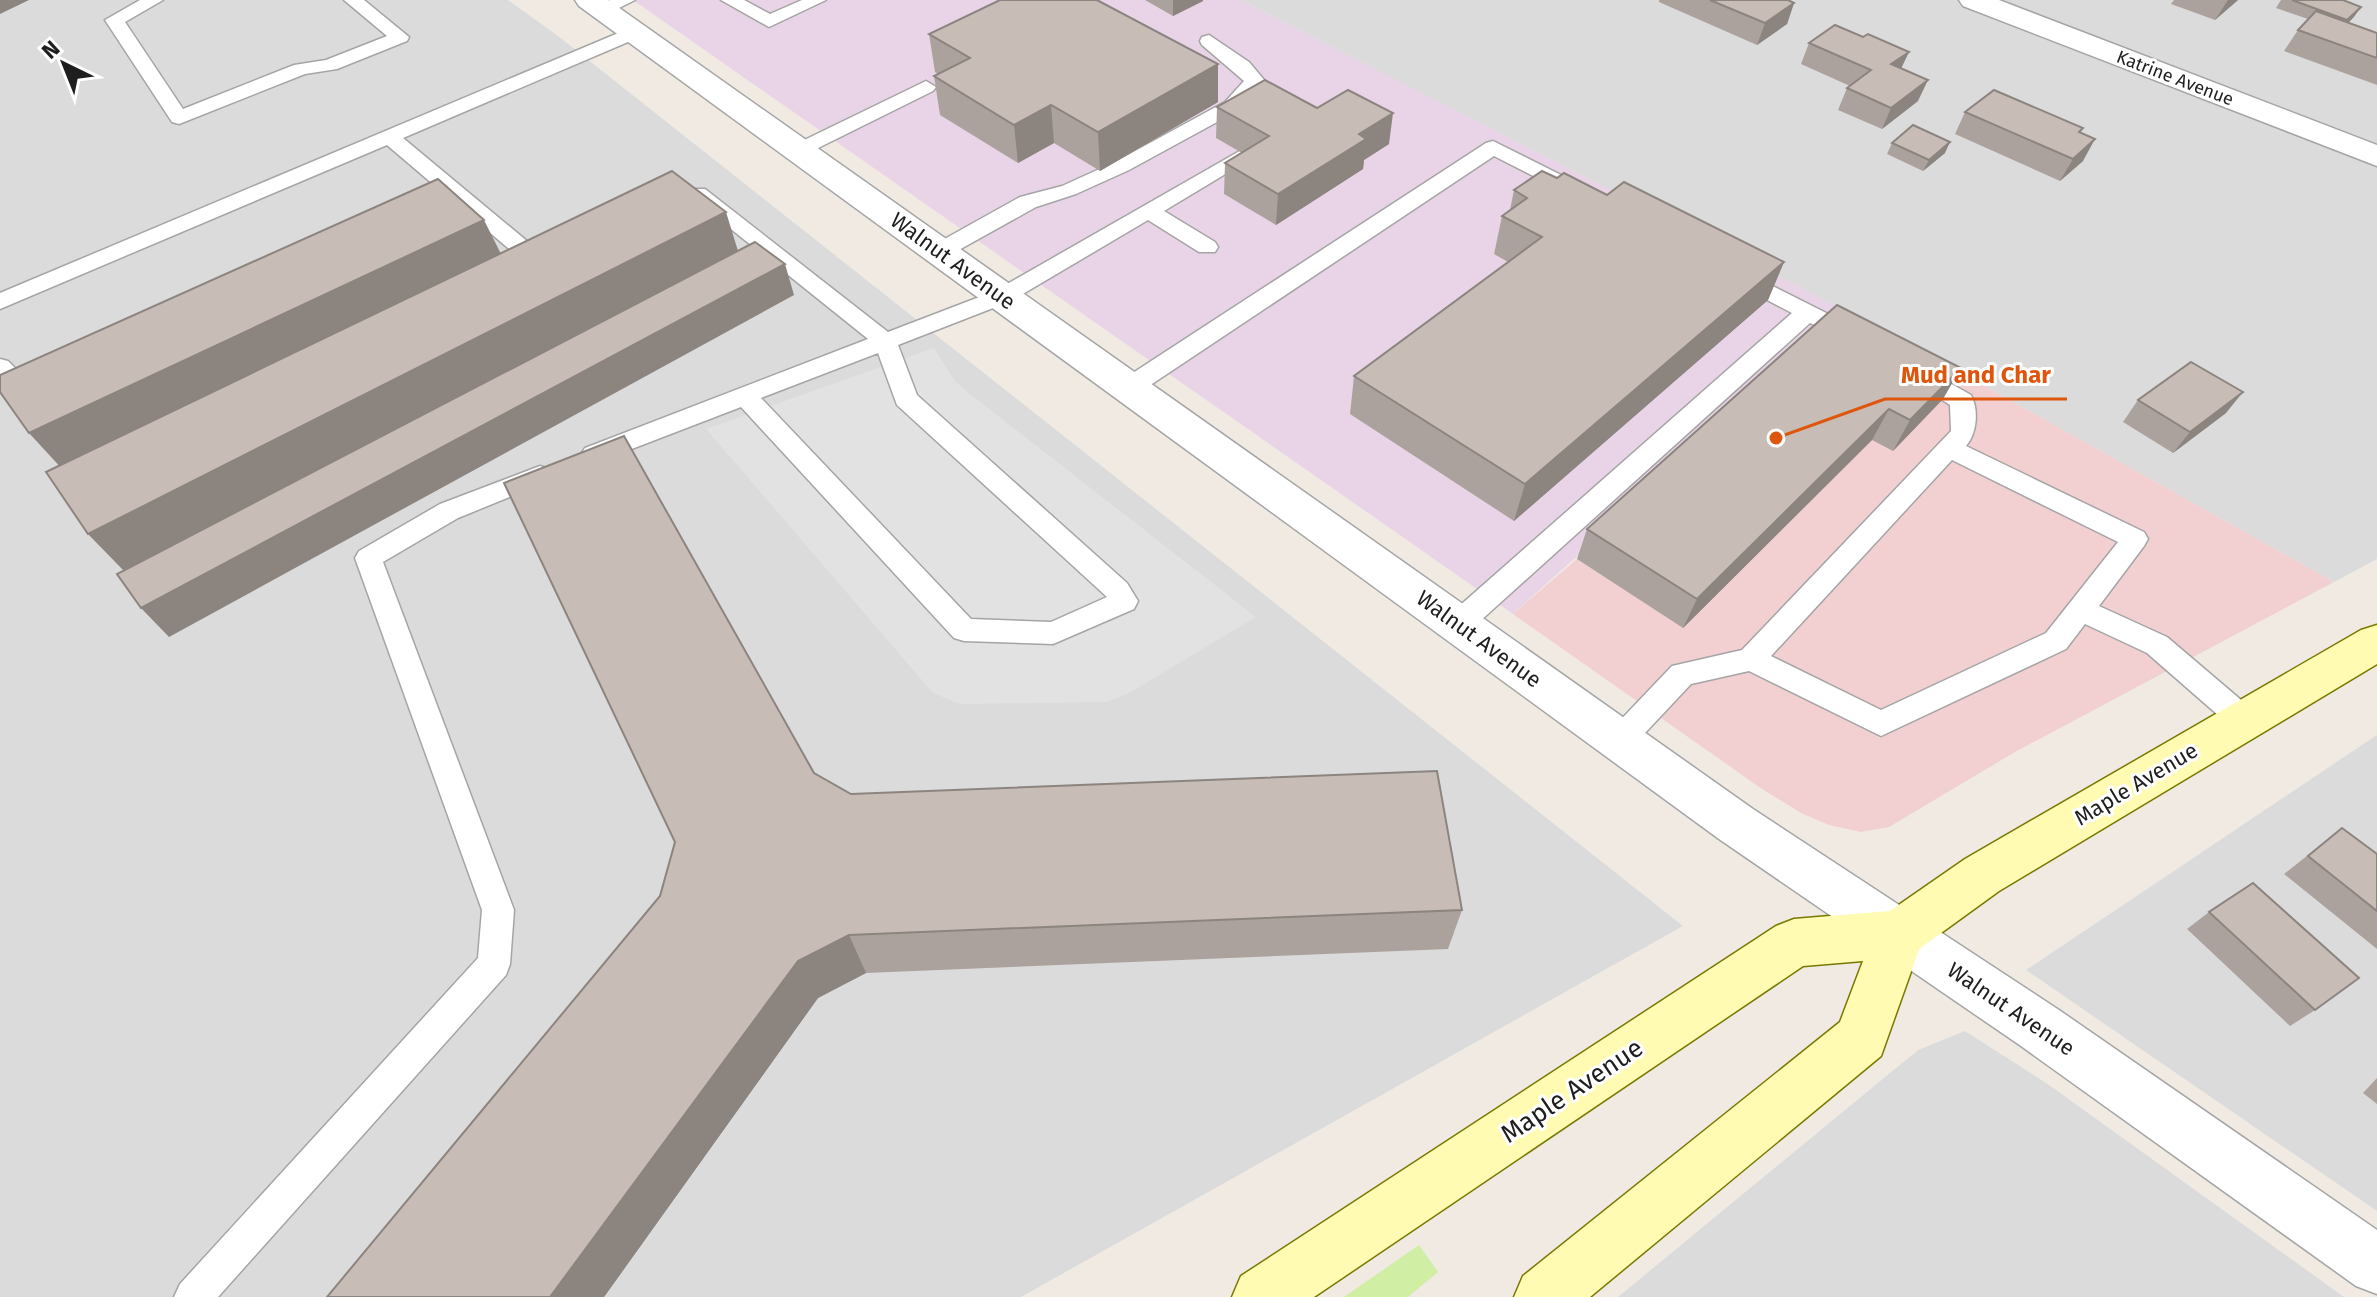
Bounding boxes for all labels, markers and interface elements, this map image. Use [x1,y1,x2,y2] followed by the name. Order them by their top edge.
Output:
[24,24,104,104] north arrow
[36,35,65,65] text: N
[2113,46,2237,110] street label: Katrine Avenue
[885,207,1021,315] street label: Walnut Avenue
[1885,351,2067,399] callout: Mud and Char
[1901,361,2051,389] text: Mud and Char
[1411,585,1547,693] street label: Walnut Avenue
[2069,737,2203,831] street label: Maple Avenue
[1942,956,2080,1062] street label: Walnut Avenue
[1495,1032,1649,1150] street label: Maple Avenue

